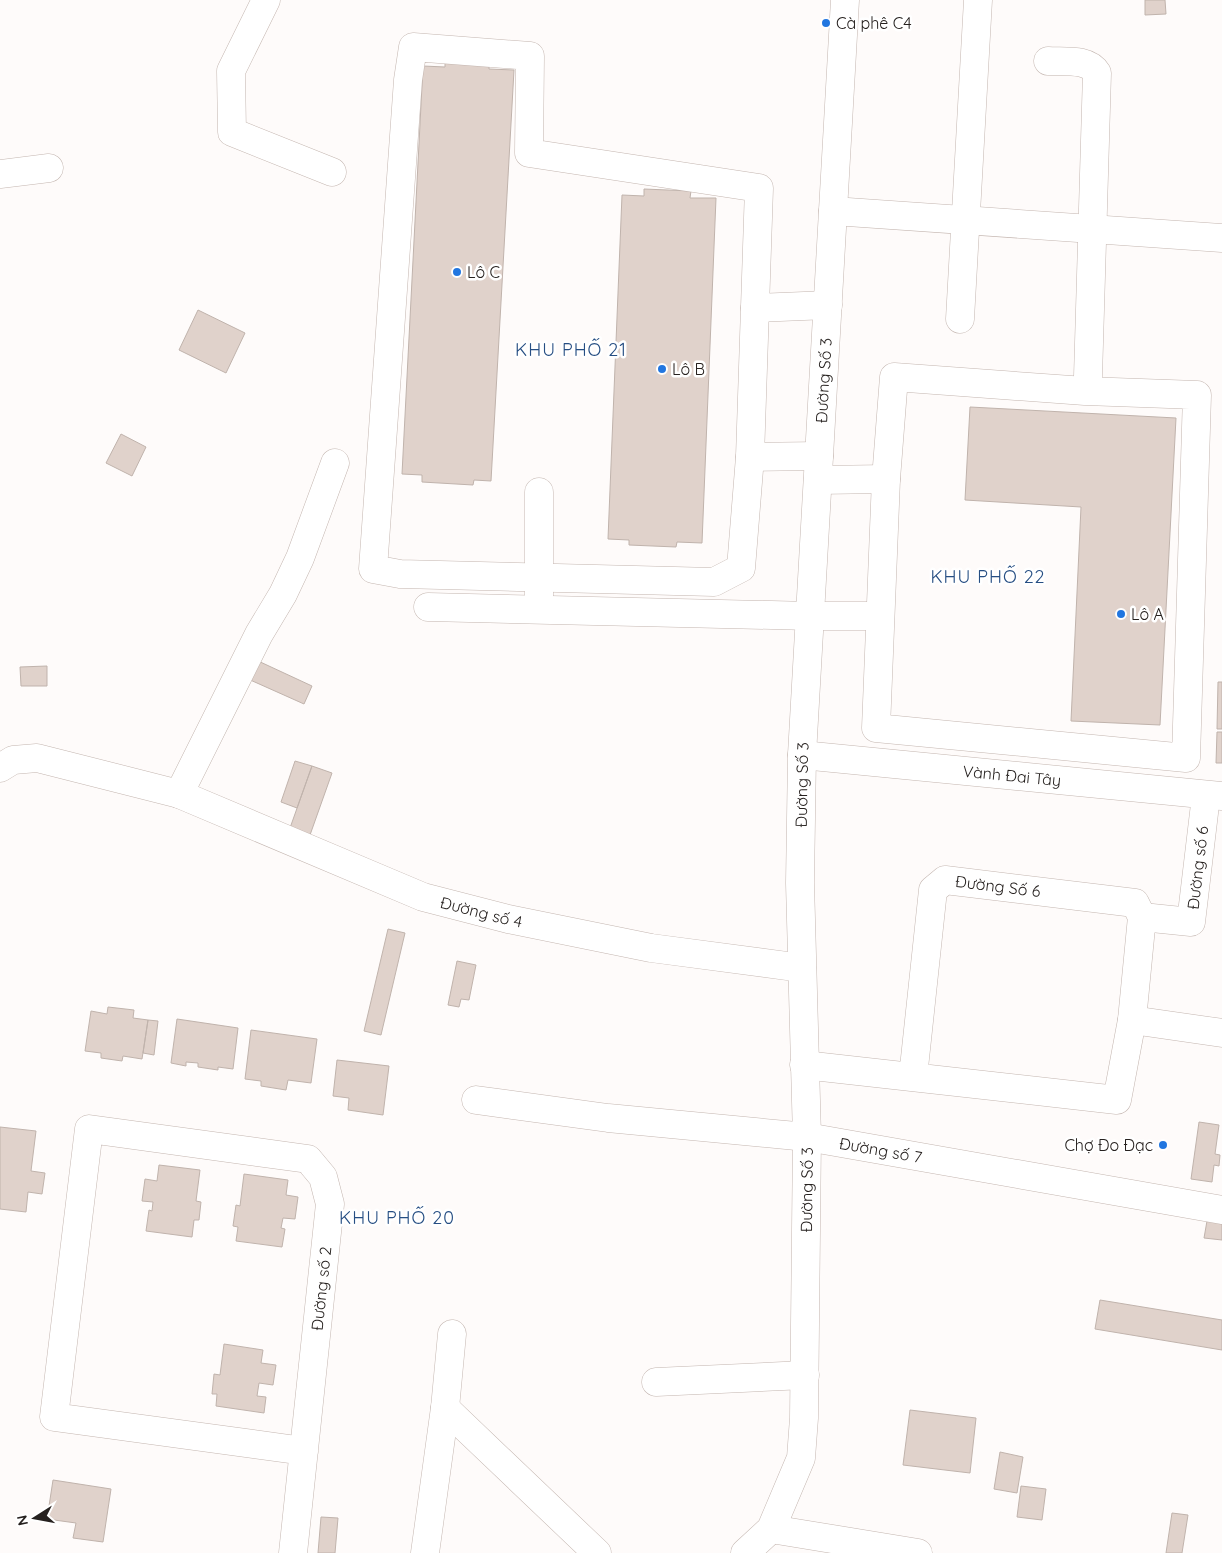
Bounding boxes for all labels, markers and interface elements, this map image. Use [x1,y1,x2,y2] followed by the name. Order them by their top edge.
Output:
[836,13,912,33] place label: Cà phê C4
[820,17,832,29] marker: Cà phê C4
[467,262,500,282] place label: Lô C
[451,266,463,278] marker: Lô C
[811,337,836,423] street label: Đường Số 3
[515,338,627,361] district label: KHU PHỐ 21
[672,359,705,379] place label: Lô B
[656,363,668,375] marker: Lô B
[930,565,1046,588] district label: KHU PHỐ 22
[1131,604,1164,624] place label: Lô A
[1115,608,1127,620] marker: Lô A
[791,741,813,828] street label: Đường Số 3
[962,761,1062,790] street label: Vành Đai Tây
[1183,824,1212,911] street label: Đường số 6
[954,871,1042,901] street label: Đường Số 6
[438,892,524,932] street label: Đường số 4
[838,1133,924,1167] street label: Đường số 7
[1064,1135,1153,1155] place label: Chợ Đo Đạc
[1157,1139,1169,1151] marker: Chợ Đo Đạc
[796,1147,817,1232] street label: Đường Số 3
[339,1206,455,1229] district label: KHU PHỐ 20
[307,1245,335,1331] street label: Đường số 2
[10,1493,60,1543] north arrow
[12,1514,32,1527] text: N

